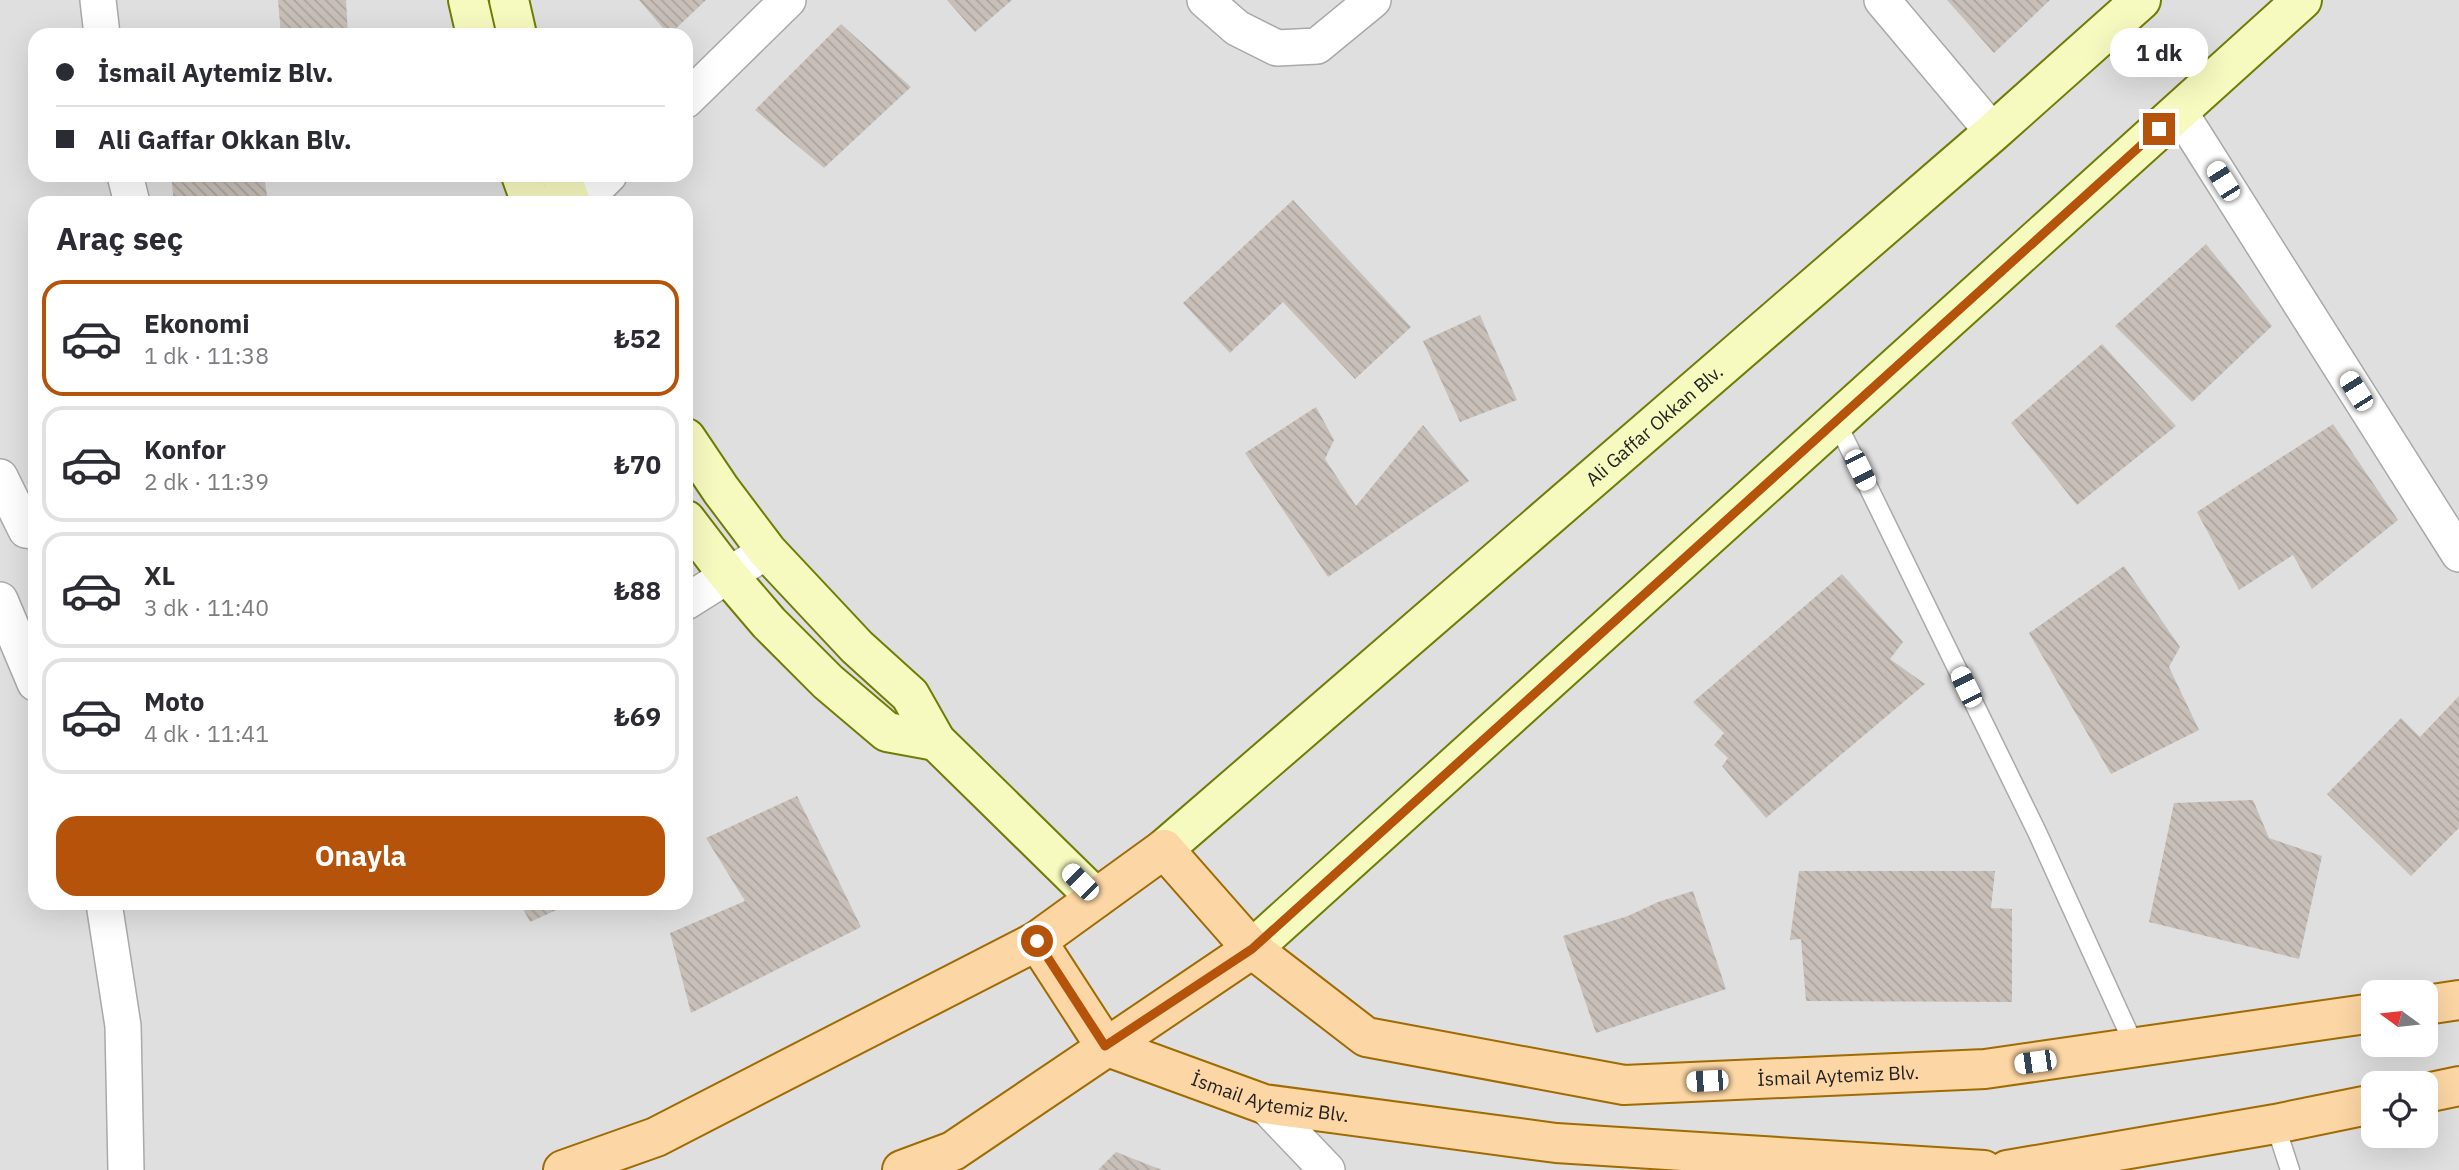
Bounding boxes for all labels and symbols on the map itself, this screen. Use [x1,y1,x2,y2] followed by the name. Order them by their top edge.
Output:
[2110,27,2208,76] callout: 1 dk
[2143,113,2175,145] route end
[2203,158,2244,204] car
[1581,359,1728,491] street label: Ali Gaffar Okkan Blv.
[2336,368,2377,414] car
[1842,447,1879,493] car
[1948,664,1985,710] car
[1058,860,1103,904] car
[1021,925,1053,957] route start
[2361,980,2438,1057] north arrow
[2013,1049,2058,1075] car
[1757,1060,1920,1091] street label: İsmail Aytemiz Blv.
[1188,1067,1351,1127] street label: İsmail Aytemiz Blv.
[1686,1069,1729,1093] car

